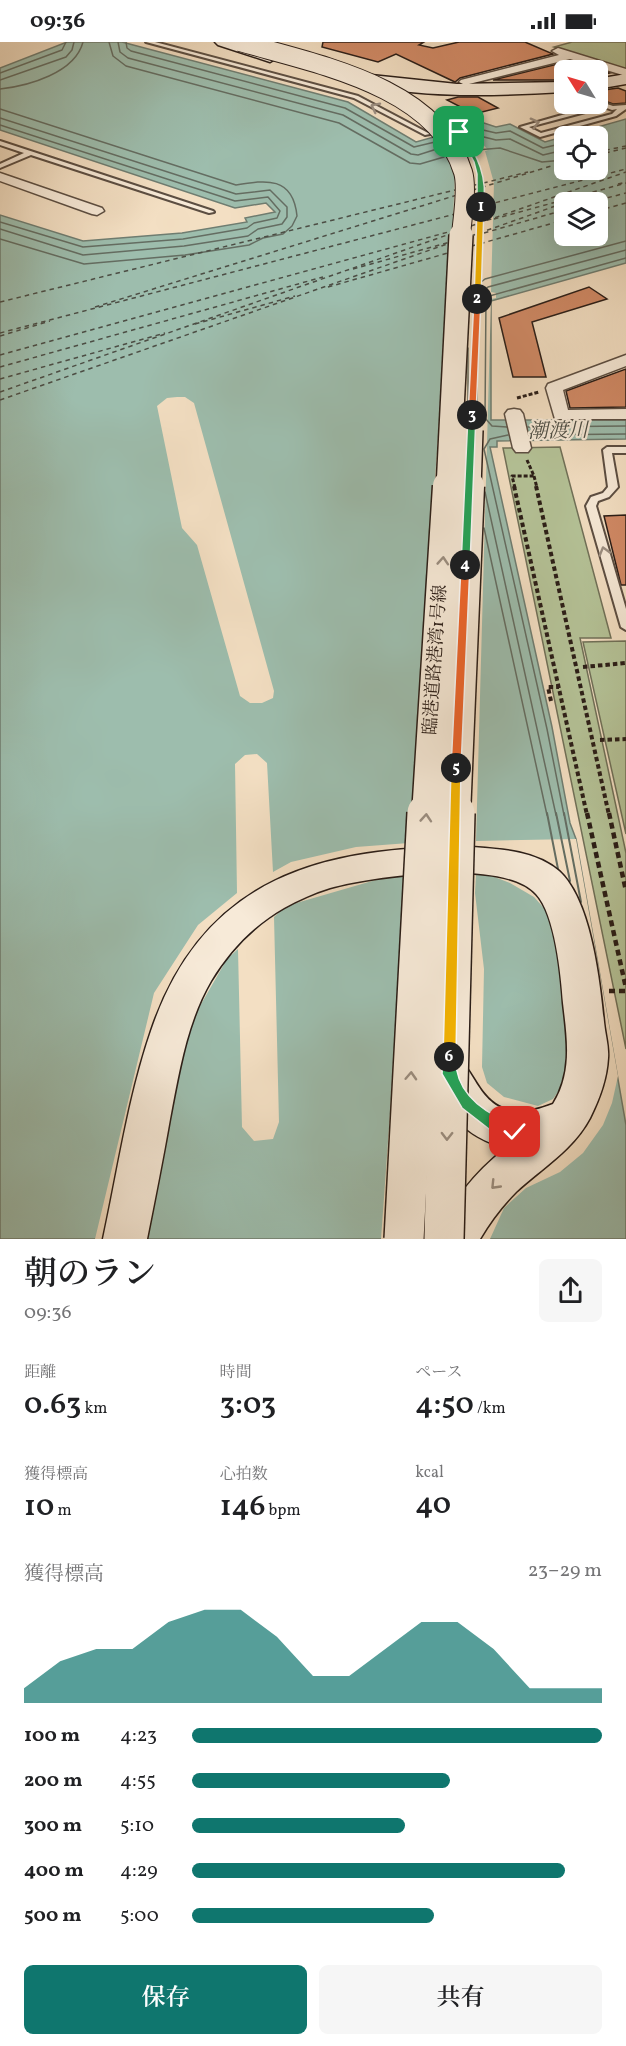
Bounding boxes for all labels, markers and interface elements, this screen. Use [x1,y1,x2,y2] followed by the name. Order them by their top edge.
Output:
[30,6,85,37] text: 09:36
[554,60,608,114] north arrow
[554,60,608,246] map controls
[370,103,381,114] one-way arrow
[433,106,484,157] pin
[442,115,475,148] icon: arrive
[530,118,540,131] one-way arrow
[554,126,608,180] button: locate
[466,192,496,222] pin: 1
[554,192,608,246] button: layers
[478,196,484,218] text: 1
[462,284,492,314] pin: 2
[473,288,481,310] text: 2
[457,400,487,430] pin: 3
[468,404,476,426] text: 3
[528,417,590,447] water label: 潮渡川
[599,547,611,557] one-way arrow
[450,550,480,580] pin: 4
[460,554,470,576] text: 4
[436,556,449,565] one-way arrow
[418,584,454,736] street label: 臨港道路港湾1号線
[441,753,471,783] pin: 5
[452,757,460,779] text: 5
[419,814,432,823] one-way arrow
[434,1042,464,1072] pin: 6
[445,1046,453,1068] text: 6
[405,1071,418,1080] one-way arrow
[489,1106,540,1157] pin
[498,1115,531,1148] icon: check
[441,1132,453,1141] one-way arrow
[491,1178,502,1188] one-way arrow
[24,1253,156,1299] text: 朝のラン
[539,1259,602,1322] button: share
[24,1299,72,1327] text: 09:36
[24,1362,56,1384] text: 距離
[220,1362,252,1384] text: 時間
[415,1362,463,1384] text: ペース
[24,1384,81,1426] text: 0.63
[220,1384,276,1426] text: 3:03
[415,1384,474,1426] text: 4:50
[81,1398,107,1420] text: km
[474,1398,506,1420] text: /km
[415,1462,444,1484] text: kcal
[24,1464,88,1486] text: 獲得標高
[220,1464,268,1486] text: 心拍数
[415,1484,451,1526] text: 40
[24,1486,54,1528] text: 10
[220,1486,265,1528] text: 146
[54,1500,72,1522] text: m
[265,1500,301,1522] text: bpm
[528,1557,602,1585] text: 23–29 m
[24,1561,104,1589] text: 獲得標高
[24,1722,80,1750] text: 100 m
[120,1722,157,1750] text: 4:23
[24,1767,82,1795] text: 200 m
[120,1767,156,1795] text: 4:55
[24,1812,82,1840] text: 300 m
[120,1812,154,1840] text: 5:10
[24,1857,84,1885] text: 400 m
[120,1857,158,1885] text: 4:29
[24,1902,82,1930] text: 500 m
[120,1902,159,1930] text: 5:00
[24,1965,307,2034] button: 保存
[319,1965,602,2034] button: 共有

